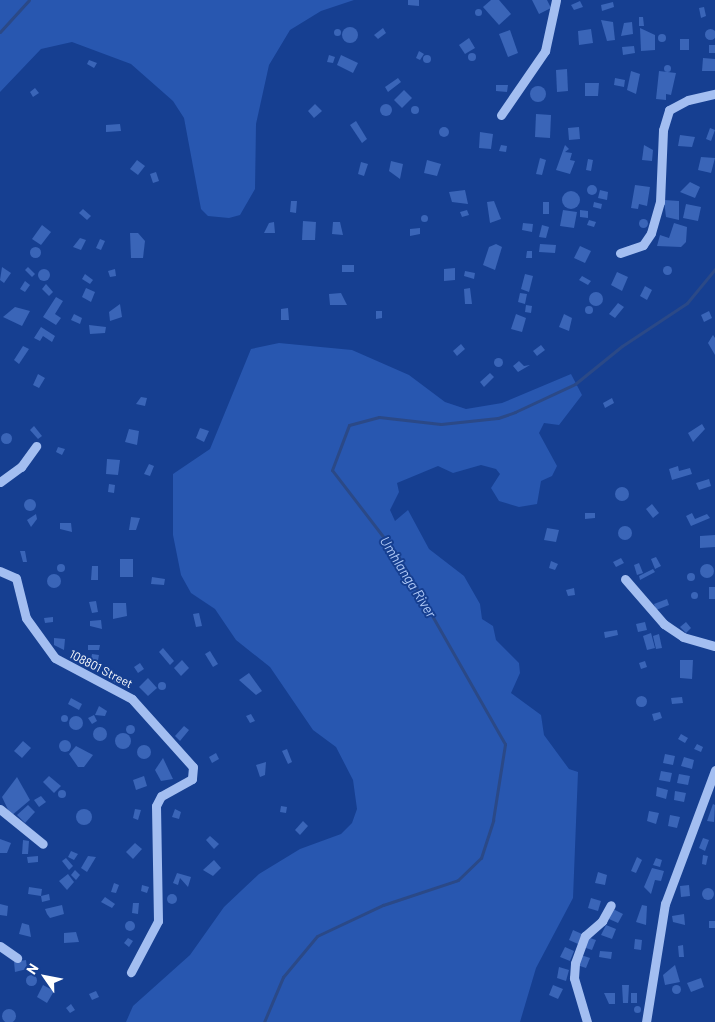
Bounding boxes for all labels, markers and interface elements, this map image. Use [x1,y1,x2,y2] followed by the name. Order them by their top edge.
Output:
[376,533,440,621] water label: Umhlanga River
[67,647,135,691] street label: 108801 Street
[20,952,70,1002] north arrow
[22,960,42,977] text: N

